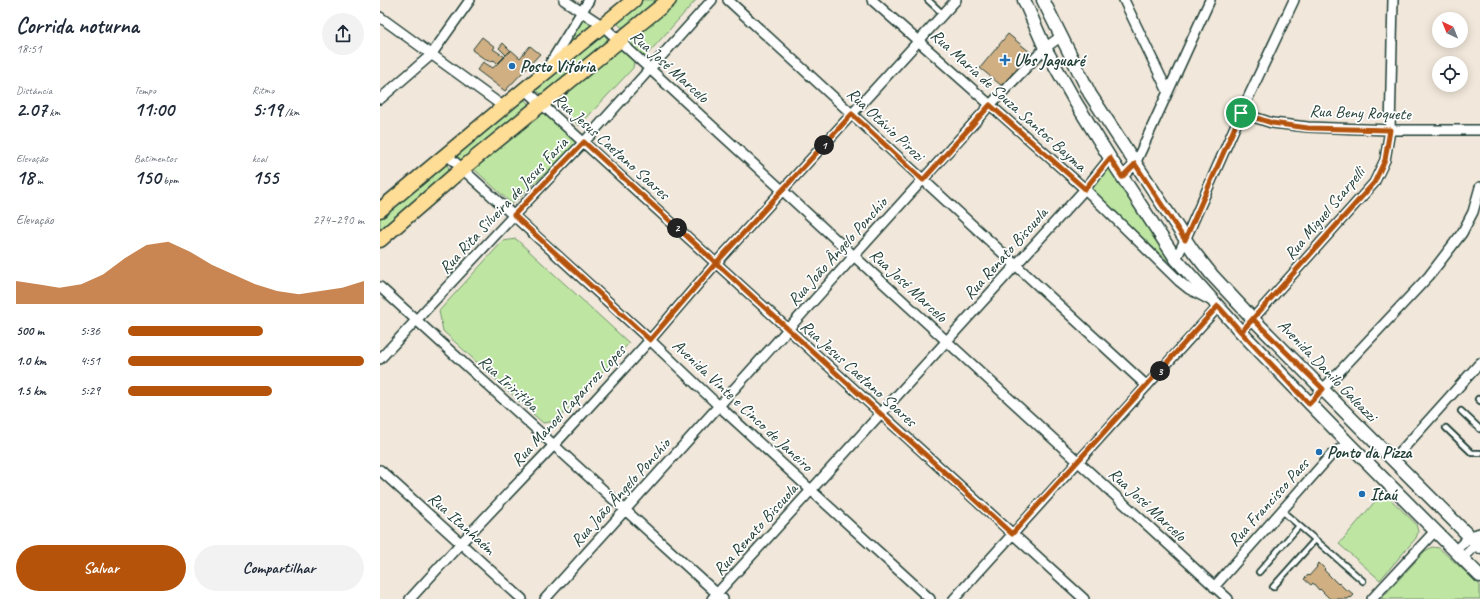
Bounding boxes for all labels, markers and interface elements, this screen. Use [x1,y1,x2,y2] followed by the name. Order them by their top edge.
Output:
[16,12,139,40] text: Corrida noturna
[1432,12,1468,48] north arrow
[1432,12,1468,92] map controls
[322,13,364,55] button: share
[926,25,1092,177] street label: Rua Maria de Souza Santos Bayma
[626,26,714,108] street label: Rua José Marcelo
[16,41,42,57] text: 18:51
[1014,50,1087,71] place label: Ubs Jaguaré
[999,54,1011,66] marker: Ubs Jaguaré
[520,56,597,77] place label: Posto Vitória
[1432,56,1468,92] button: locate
[507,61,517,71] marker: Posto Vitória
[16,83,52,97] text: Distância
[134,83,156,97] text: Tempo
[252,83,274,97] text: Ritmo
[842,83,930,167] street label: Rua Otávio Pirozi
[549,89,676,206] street label: Rua Jesus Caetano Soares
[1224,96,1258,130] pin
[16,97,47,122] text: 2.07
[134,97,174,122] text: 11:00
[252,97,282,122] text: 5:19
[1309,100,1412,125] street label: Rua Beny Roquete
[1230,102,1252,124] icon: arrive
[47,105,60,119] text: km
[282,105,299,119] text: /km
[434,132,573,278] street label: Rua Rita Silveira de Jesus Faria
[814,135,834,155] pin: 1
[822,138,826,152] text: 1
[16,151,48,165] text: Elevação
[134,151,177,165] text: Batimentos
[252,151,267,165] text: kcal
[1279,161,1370,264] street label: Rua Miguel Scarpelli
[16,165,34,190] text: 18
[134,165,161,190] text: 150
[252,165,278,190] text: 155
[34,173,43,187] text: m
[161,173,178,187] text: bpm
[783,191,893,310] street label: Rua João Ângelo Ponchio
[959,201,1054,304] street label: Rua Renato Biscuola
[16,212,54,228] text: Elevação
[313,212,364,228] text: 274–290 m
[667,218,687,238] pin: 2
[675,221,679,235] text: 2
[865,244,953,327] street label: Rua José Marcelo
[1273,315,1383,427] street label: Avenida Danilo Galeazzi
[796,316,923,433] street label: Rua Jesus Caetano Soares
[16,323,44,339] text: 500 m
[80,323,100,339] text: 5:36
[668,335,818,477] street label: Avenida Vinte e Cinco de Janeiro
[507,339,631,471] street label: Rua Manoel Caparroz Lopes
[474,351,545,417] street label: Rua Iriritiba
[16,353,46,369] text: 1.0 km
[80,353,100,369] text: 4:51
[1150,361,1170,381] pin: 3
[1158,364,1162,378] text: 3
[16,383,46,399] text: 1.5 km
[80,383,100,399] text: 5:29
[566,432,676,551] street label: Rua João Ângelo Ponchio
[1327,442,1414,463] place label: Ponto da Pizza
[1314,447,1324,457] marker: Ponto da Pizza
[1223,452,1315,551] street label: Rua Francisco Paes
[1104,463,1192,546] street label: Rua José Marcelo
[709,477,804,580] street label: Rua Renato Biscuola
[1370,484,1398,505] place label: Itaú
[424,488,501,560] street label: Rua Itanhaém
[1357,489,1367,499] marker: Itaú
[16,545,186,591] button: Salvar
[194,545,364,591] button: Compartilhar

